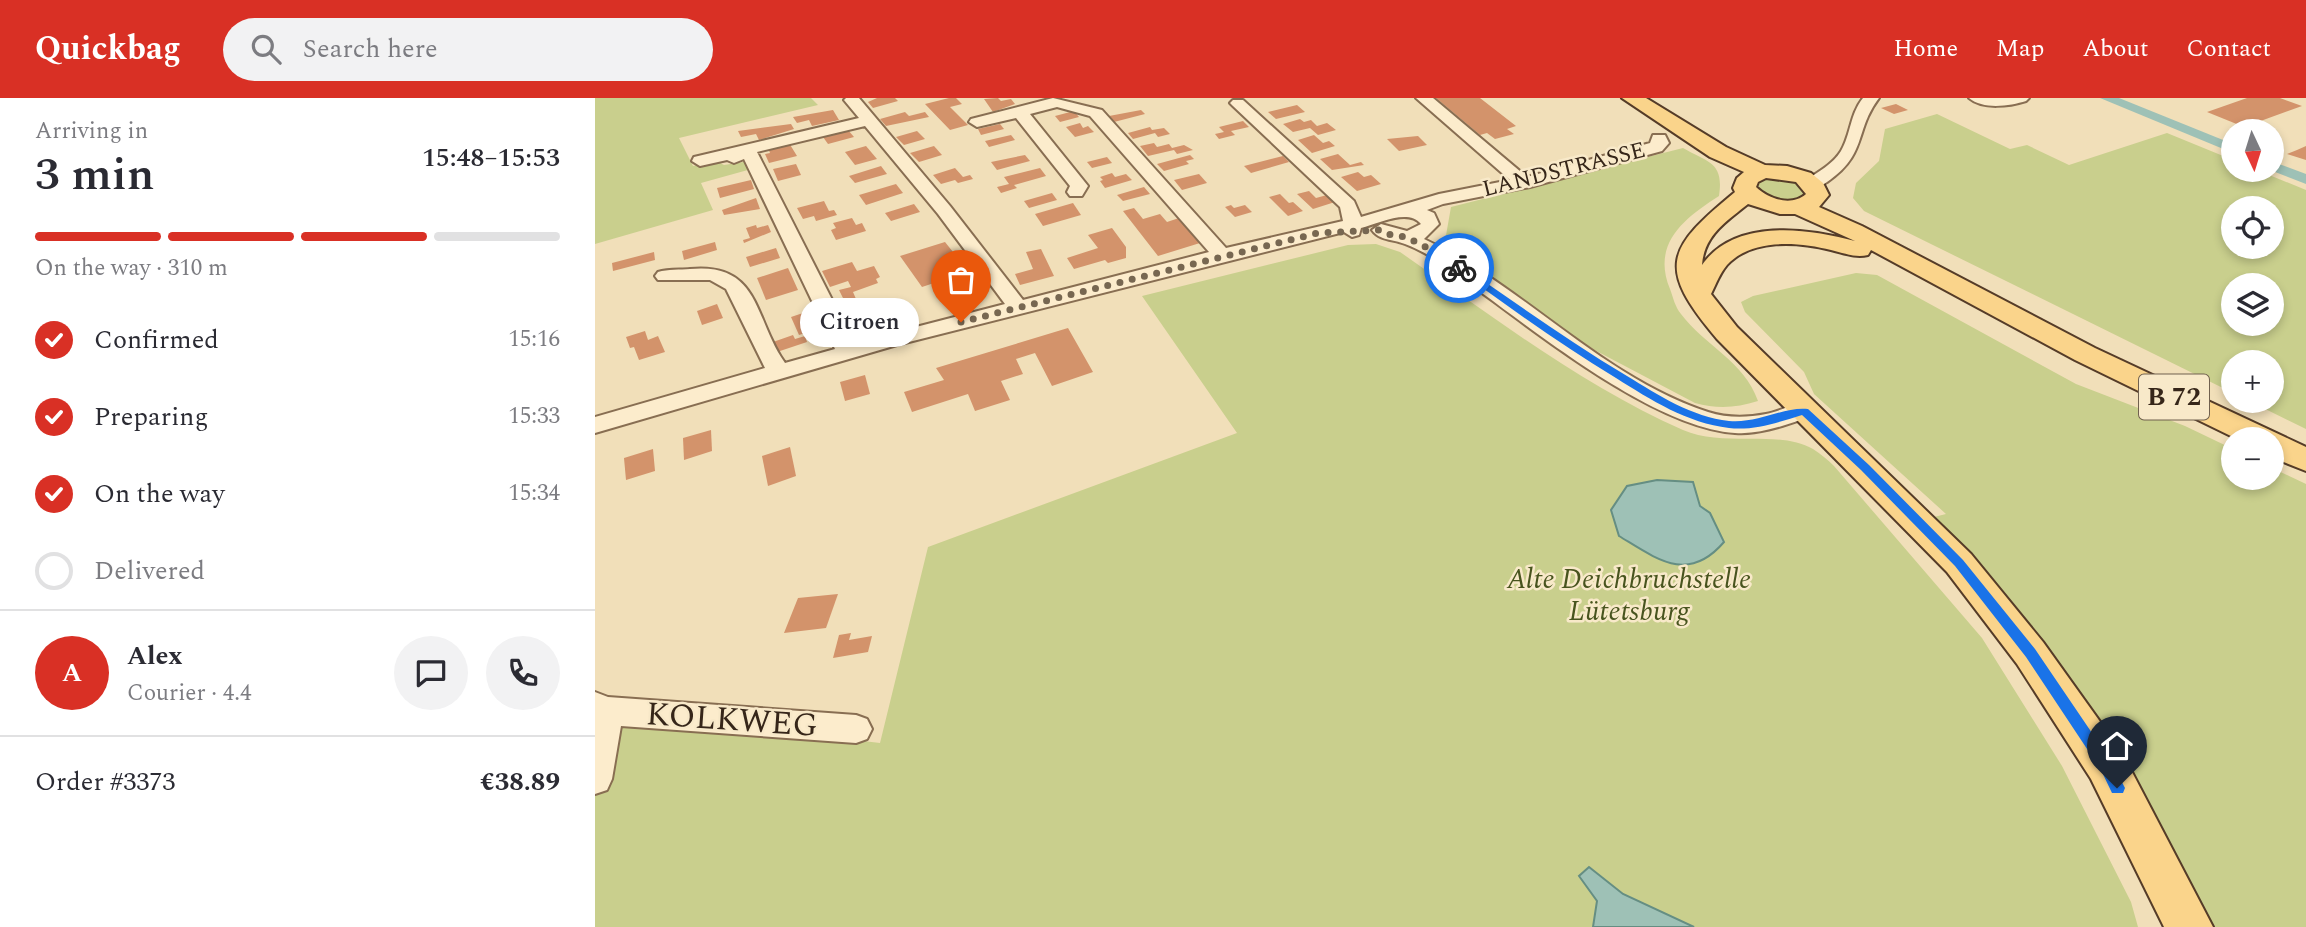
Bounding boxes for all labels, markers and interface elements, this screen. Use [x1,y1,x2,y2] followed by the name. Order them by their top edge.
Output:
[223,18,713,81] search box
[35,24,181,74] text: Quickbag
[303,29,438,69] text: Search here
[247,30,285,68] icon: search
[1893,31,1958,67] text: Home
[1996,31,2044,67] text: Map
[2082,31,2148,67] text: About
[2186,31,2271,67] text: Contact
[35,114,148,149] text: Arriving in
[2221,119,2284,182] north arrow
[2221,119,2284,490] map controls
[1479,133,1649,207] street label: LANDSTRASSE
[422,138,560,178] text: 15:48–15:53
[35,140,154,210] text: 3 min
[2221,196,2284,259] button: locate
[1424,233,1494,303] courier
[1440,249,1478,287] icon: bike
[931,250,991,322] pin
[35,251,228,286] text: On the way · 310 m
[942,261,980,299] icon: bag
[2221,273,2284,336] button: layers
[800,298,919,346] callout: Citroen
[819,305,900,340] text: Citroen
[94,320,219,360] text: Confirmed
[35,321,73,359] icon: check
[508,322,560,357] text: 15:16
[2221,350,2284,413] button: +
[2139,374,2209,420] road number: B 72
[94,397,208,437] text: Preparing
[35,398,73,436] icon: check
[508,399,560,434] text: 15:33
[2221,427,2284,490] button: −
[94,474,225,514] text: On the way
[35,475,73,513] icon: check
[508,476,560,511] text: 15:34
[94,551,205,591] text: Delivered
[1506,558,1751,633] park label: Alte Deichbruchstelle Lütetsburg
[127,636,182,676] text: Alex
[394,636,468,710] button: chat
[486,636,560,710] button: phone
[62,653,82,693] text: A
[127,676,252,711] text: Courier · 4.4
[645,689,819,751] street label: KOLKWEG
[2087,716,2147,788] pin
[2098,727,2136,765] icon: home
[35,762,175,802] text: Order #3373
[480,762,560,802] text: €38.89

